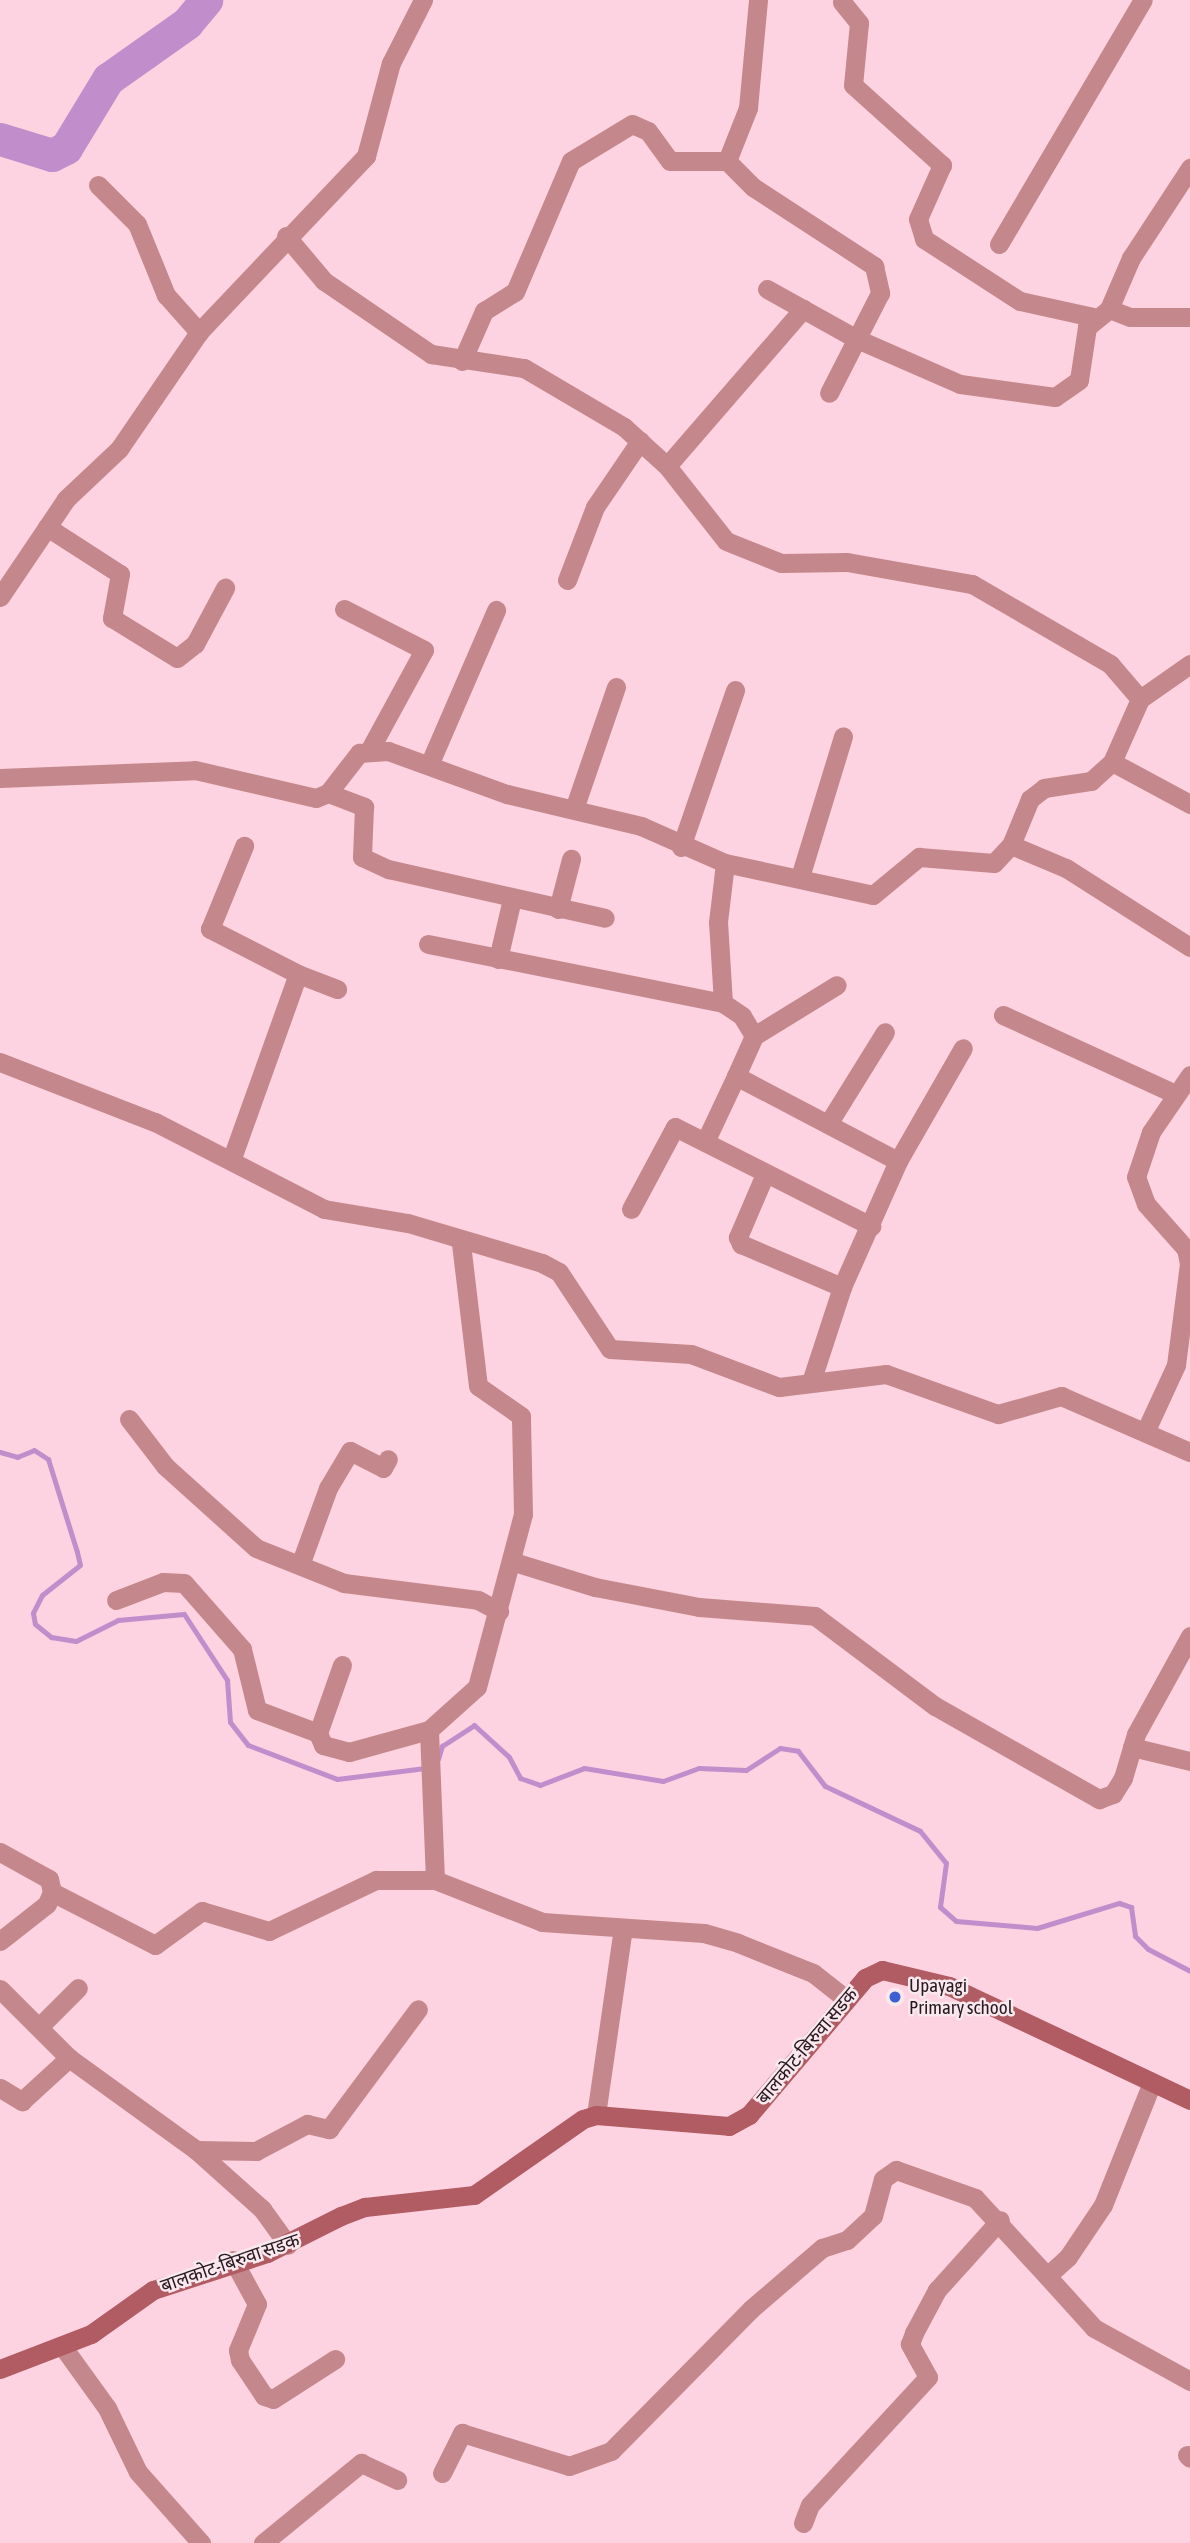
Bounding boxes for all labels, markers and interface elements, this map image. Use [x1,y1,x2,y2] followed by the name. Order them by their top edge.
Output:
[909,1975,1013,2019] place label: Upayagi Primary school
[752,1983,862,2109] street label: बालकोट-बिरुवा सडक
[887,1989,903,2005] marker: Upayagi Primary school
[158,2229,302,2297] street label: बालकोट-बिरुवा सडक

